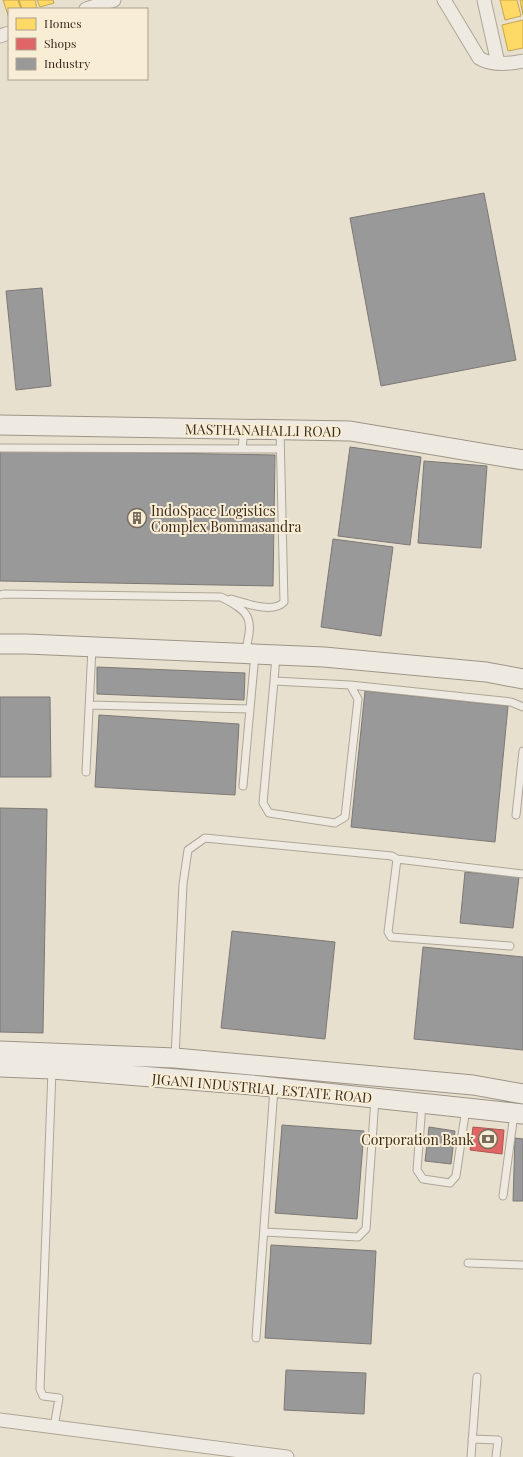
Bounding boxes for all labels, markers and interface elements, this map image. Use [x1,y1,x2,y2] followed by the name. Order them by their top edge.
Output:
[8,8,148,80] legend
[44,15,82,31] text: Homes
[44,35,76,51] text: Shops
[44,55,90,71] text: Industry
[185,419,341,441] street label: MASTHANAHALLI ROAD
[151,501,301,536] place label: IndoSpace Logistics Complex Bommasandra
[126,507,148,529] building icon: IndoSpace Logistics Complex Bommasandra
[150,1069,373,1107] street label: JIGANI INDUSTRIAL ESTATE ROAD
[477,1128,499,1150] bank icon: Corporation Bank
[361,1130,474,1149] place label: Corporation Bank

